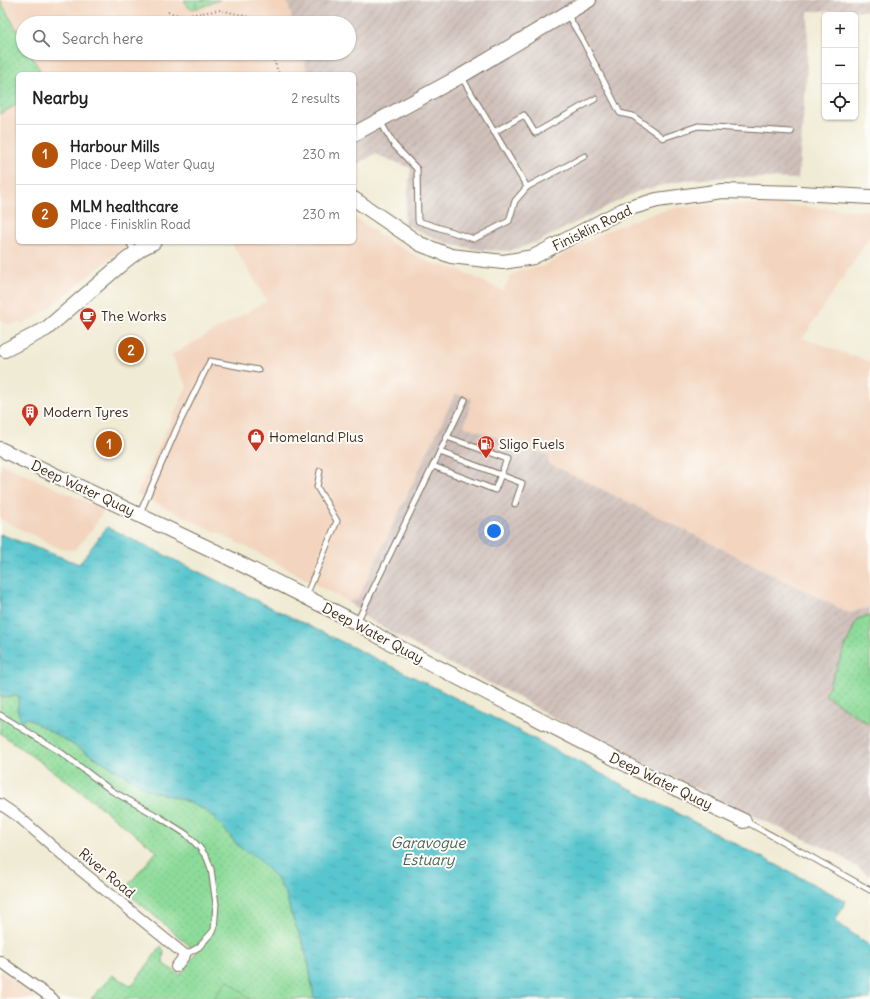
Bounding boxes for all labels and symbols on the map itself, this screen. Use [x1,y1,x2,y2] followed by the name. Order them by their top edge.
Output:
[549,201,635,255] street label: Finisklin Road
[78,306,98,331] cafe icon: The Works
[101,307,167,325] place label: The Works
[118,335,144,365] pin: 2
[20,402,40,427] building icon: Modern Tyres
[43,403,128,421] place label: Modern Tyres
[246,427,266,452] shop icon: Homeland Plus
[269,428,364,446] place label: Homeland Plus
[96,429,122,459] pin: 1
[476,434,496,459] fuel station icon: Sligo Fuels
[499,435,565,453] place label: Sligo Fuels
[28,456,138,520] street label: Deep Water Quay
[484,521,504,541] your location
[319,599,427,667] street label: Deep Water Quay
[607,748,715,814] street label: Deep Water Quay
[391,833,466,869] water label: Garavogue Estuary
[75,844,139,902] street label: River Road

